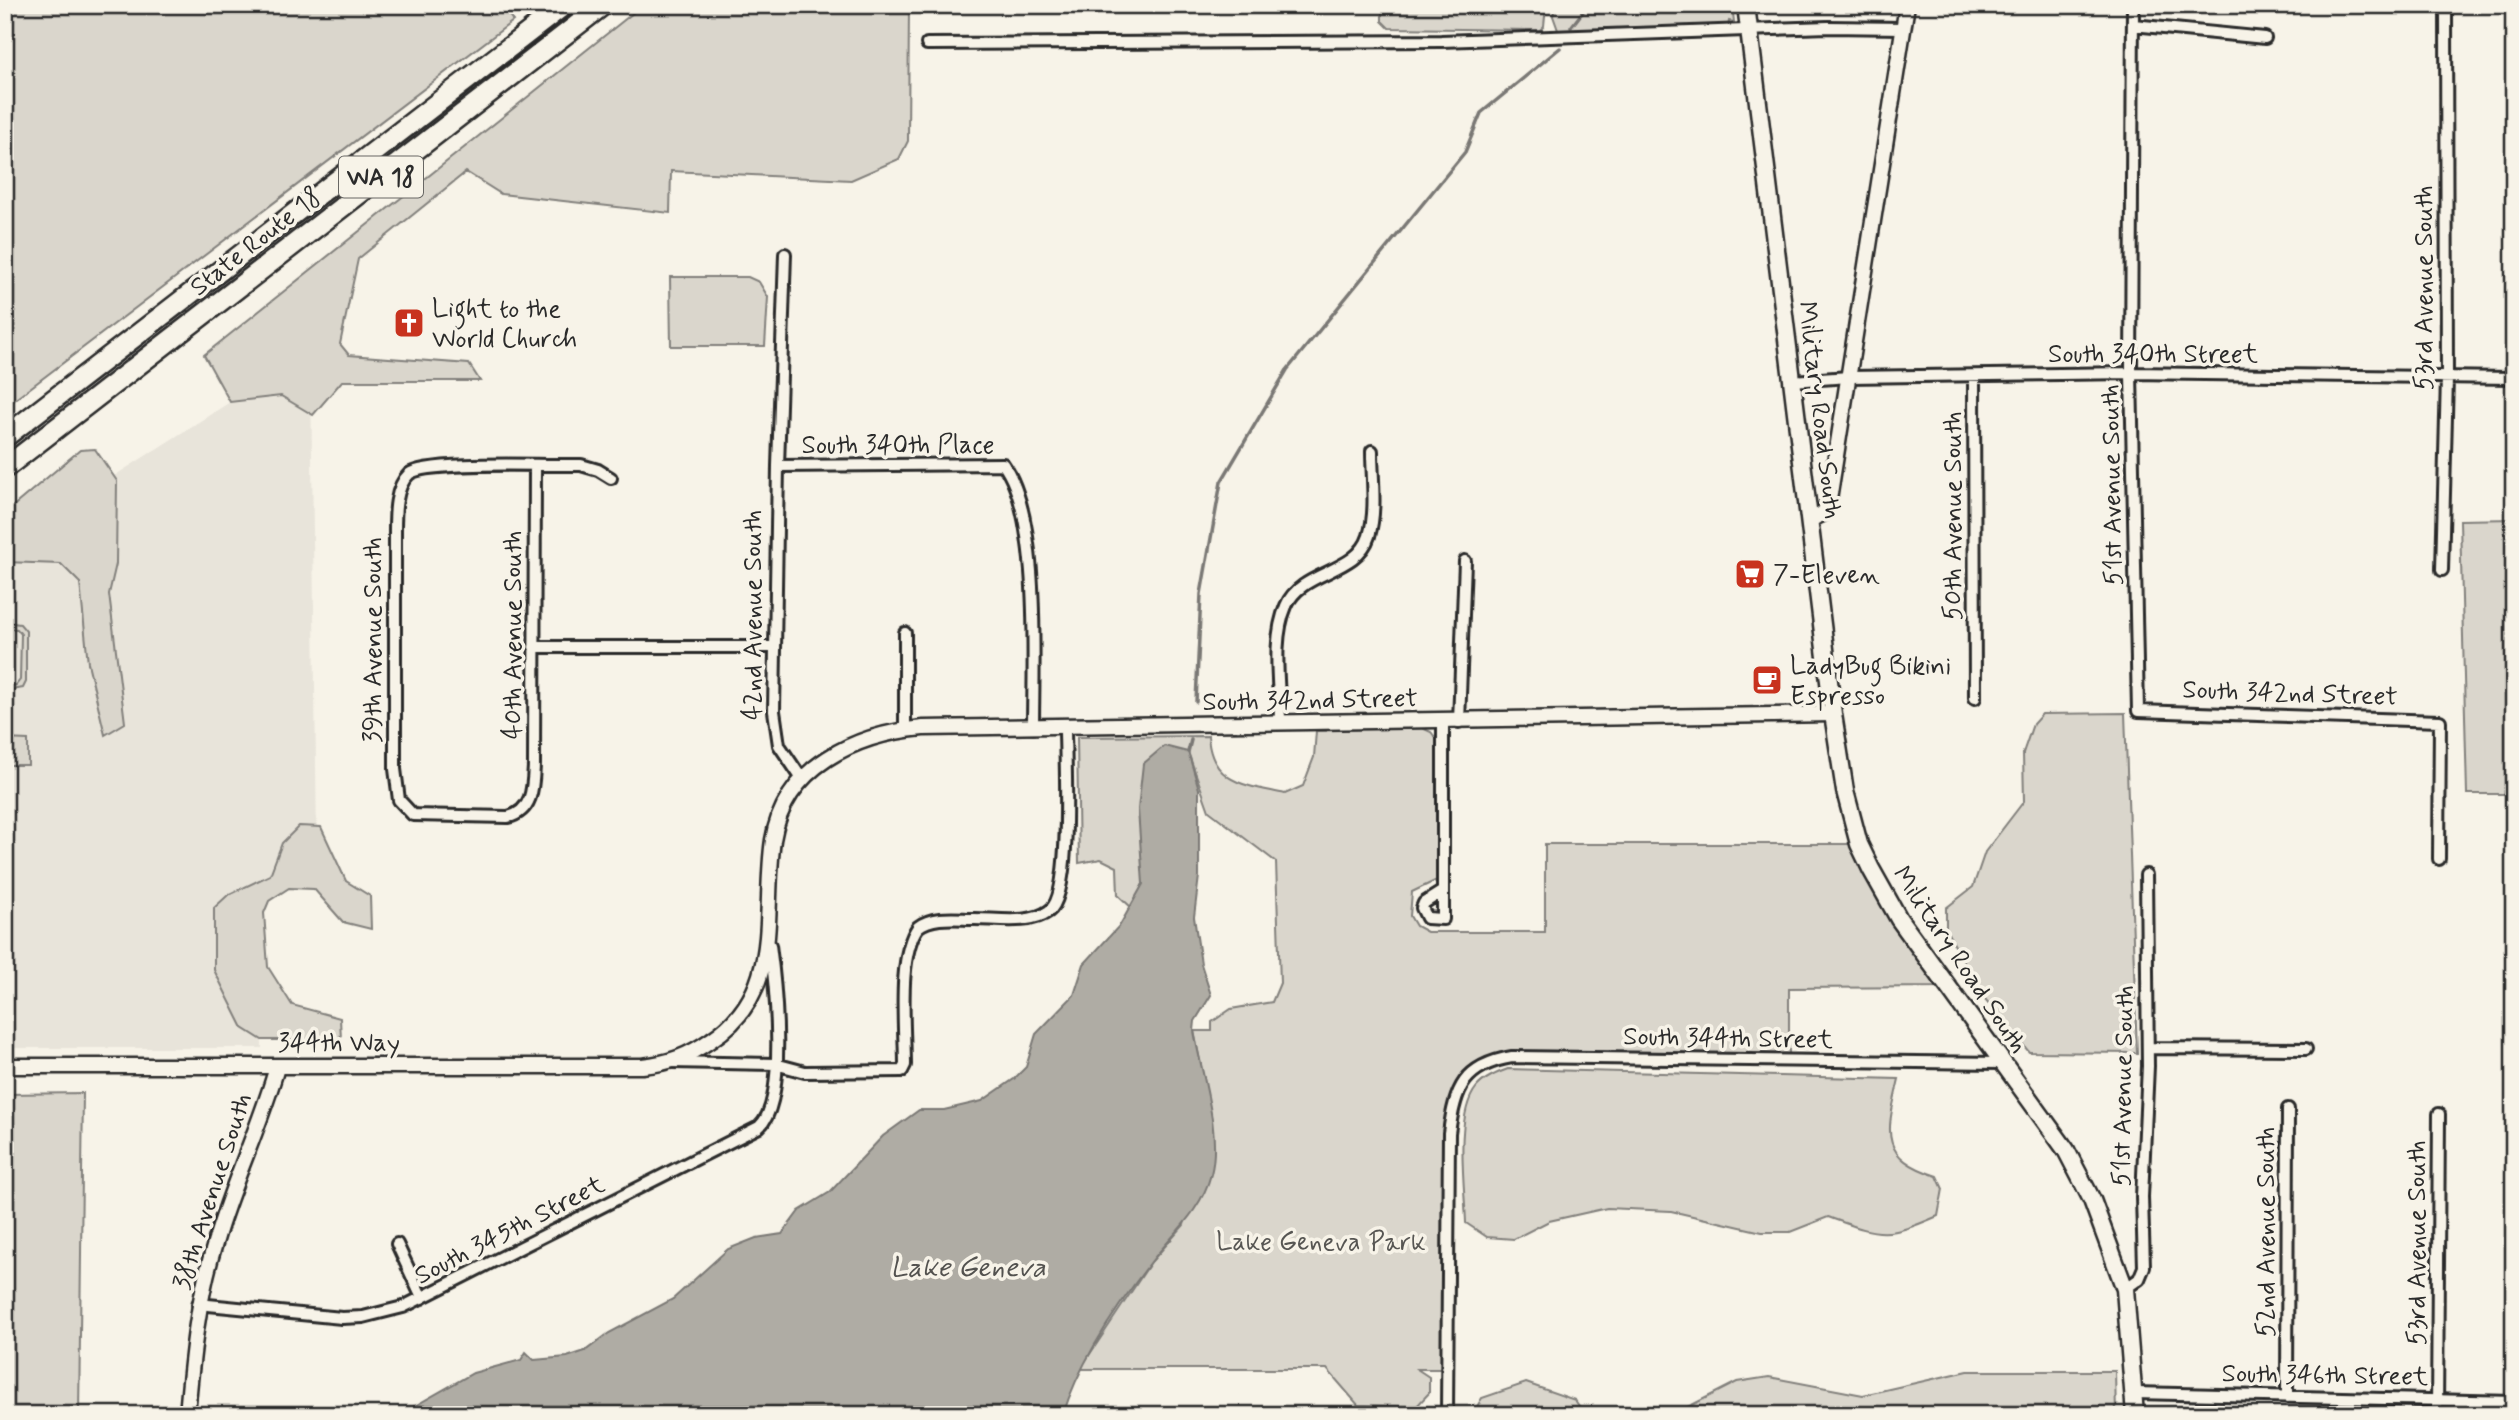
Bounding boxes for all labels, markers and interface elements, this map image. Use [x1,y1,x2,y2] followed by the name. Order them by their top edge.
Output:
[339,156,423,197] road number: WA 18
[183,181,329,305] street label: State Route 18
[2408,185,2442,391] street label: 53rd Avenue South
[432,293,577,357] place label: Light to the World Church
[1789,299,1849,521] street label: Military Road South
[392,306,426,340] church icon: Light to the World Church
[2048,338,2258,372] street label: South 340th Street
[2094,384,2132,586] street label: 51st Avenue South
[1937,411,1971,621] street label: 50th Avenue South
[802,429,994,463] street label: South 340th Place
[737,510,771,720] street label: 42nd Avenue South
[497,531,531,739] street label: 40th Avenue South
[357,537,391,743] street label: 39th Avenue South
[1733,557,1767,591] supermarket icon: 7-Eleven
[1773,559,1880,593] place label: 7-Eleven
[1790,650,1951,714] place label: LadyBug Bikini Espresso
[1750,663,1784,697] cafe icon: LadyBug Bikini Espresso
[2182,673,2398,715] street label: South 342nd Street
[1202,682,1418,720] street label: South 342nd Street
[1884,860,2035,1060] street label: Military Road South
[2105,985,2143,1187] street label: 51st Avenue South
[1623,1020,1833,1058] street label: South 344th Street
[278,1027,400,1061] street label: 344th Way
[165,1089,261,1294] street label: 38th Avenue South
[2250,1127,2284,1337] street label: 52nd Avenue South
[2401,1140,2435,1346] street label: 53rd Avenue South
[409,1168,611,1293] street label: South 345th Street
[1216,1226,1426,1260] park label: Lake Geneva Park
[890,1250,1046,1287] water label: Lake Geneva
[2221,1357,2429,1395] street label: South 346th Street

